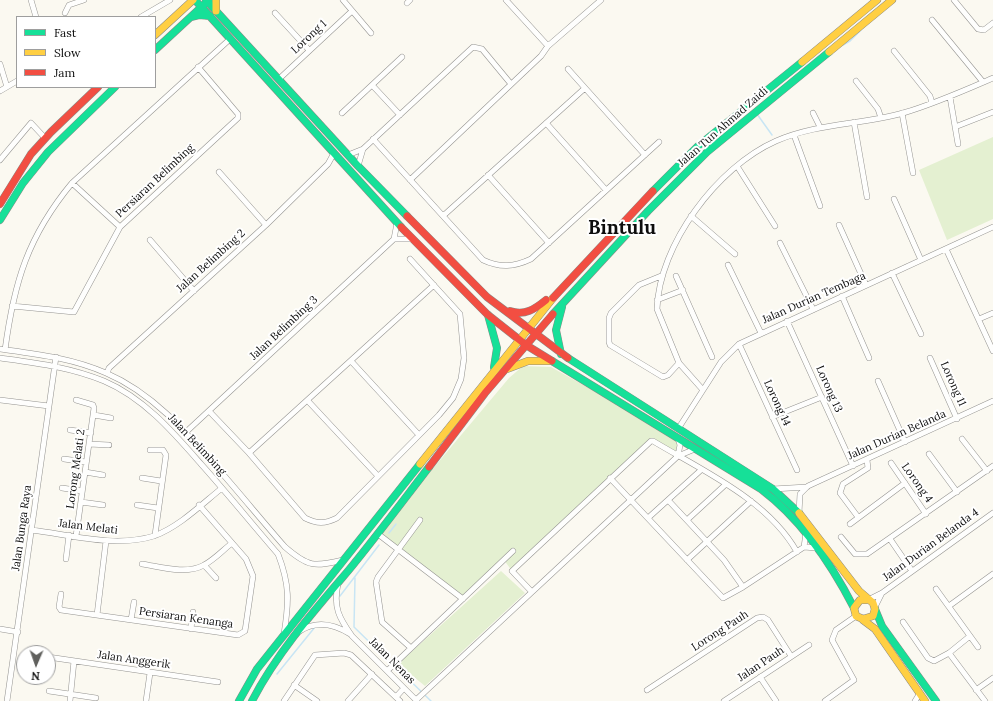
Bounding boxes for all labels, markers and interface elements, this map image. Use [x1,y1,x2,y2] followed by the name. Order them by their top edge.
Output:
[16,16,156,88] legend
[289,17,329,57] street label: Lorong 1
[54,25,77,40] text: Fast
[54,45,81,60] text: Slow
[54,65,75,80] text: Jam
[675,84,771,170] street label: Jalan Tun Ahmad Zaidi
[113,141,197,221] street label: Persiaran Belimbing
[588,218,656,240] district label: Bintulu
[174,227,248,295] street label: Jalan Belimbing 2
[760,269,868,327] street label: Jalan Durian Tembaga
[247,293,321,363] street label: Jalan Belimbing 3
[937,360,969,408] street label: Lorong 11
[813,364,845,414] street label: Lorong 13
[761,378,793,428] street label: Lorong 14
[846,407,948,463] street label: Jalan Durian Belanda
[165,412,229,478] street label: Jalan Belimbing
[64,428,88,510] street label: Lorong Melati 2
[899,461,935,505] street label: Lorong 4
[9,484,35,572] street label: Jalan Bunga Raya
[881,506,981,584] street label: Jalan Durian Belanda 4
[58,517,118,537] street label: Jalan Melati
[138,605,234,631] street label: Persiaran Kenanga
[689,608,751,654] street label: Lorong Pauh
[366,635,418,687] street label: Jalan Nenas
[735,644,787,684] street label: Jalan Pauh
[16,645,56,685] north arrow
[97,648,171,672] street label: Jalan Anggerik
[31,669,40,683] text: N

